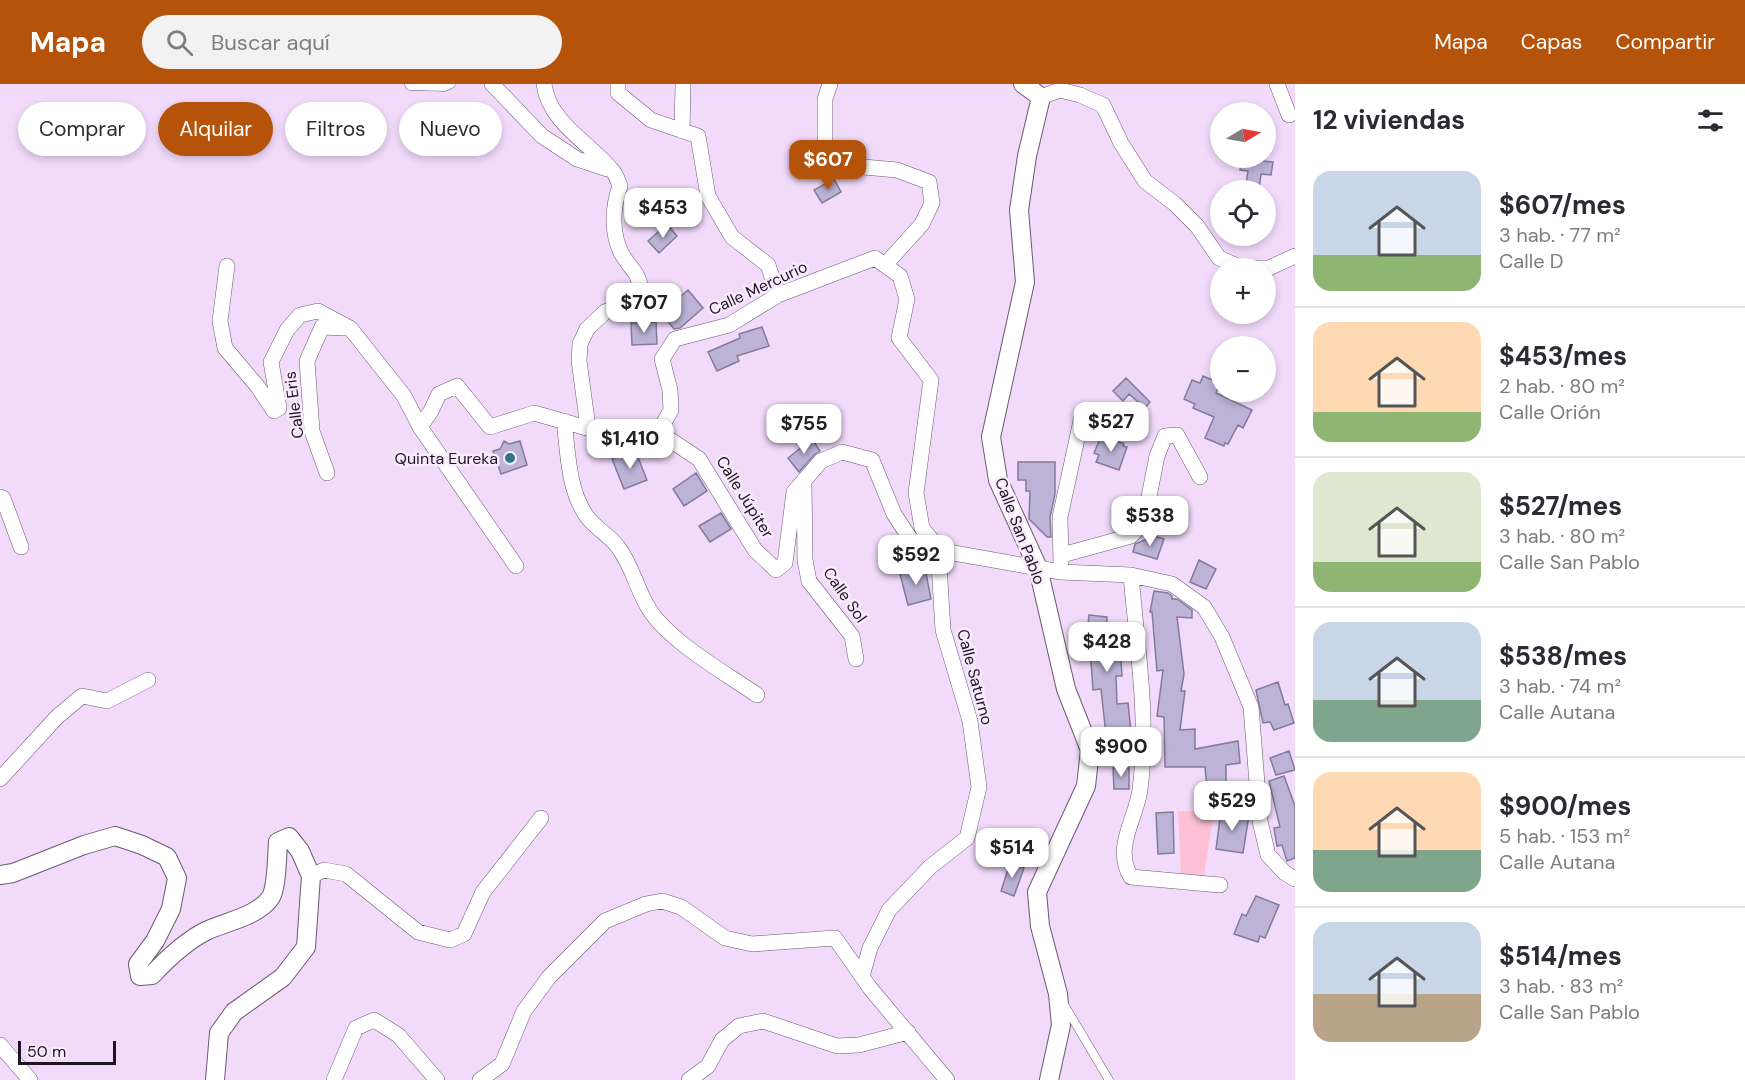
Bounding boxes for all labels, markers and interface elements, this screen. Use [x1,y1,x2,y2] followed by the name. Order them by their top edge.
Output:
[142,15,562,69] search box
[30,24,106,61] text: Mapa
[163,26,196,59] icon: search
[211,28,330,57] text: Buscar aquí
[1434,28,1488,56] text: Mapa
[1521,28,1582,56] text: Capas
[1615,28,1715,56] text: Compartir
[18,102,146,156] chip: Comprar
[158,102,273,156] chip: Alquilar
[285,102,387,156] chip: Filtros
[399,102,502,156] chip: Nuevo
[1210,102,1276,168] north arrow
[1210,102,1276,402] map controls
[1313,103,1465,137] text: 12 viviendas
[1694,104,1727,137] icon: filters
[792,140,864,191] pin: $607
[803,146,853,172] text: $607
[1210,180,1276,246] button: locate
[627,188,699,239] pin: $453
[1499,188,1626,222] text: $607/mes
[638,194,688,220] text: $453
[1361,195,1433,267] icon: home
[1499,222,1621,248] text: 3 hab. · 77 m²
[1499,248,1564,274] text: Calle D
[705,256,811,320] street label: Calle Mercurio
[1210,258,1276,324] button: +
[608,283,680,334] pin: $707
[620,289,668,315] text: $707
[1210,336,1276,402] button: −
[1499,339,1627,373] text: $453/mes
[1361,346,1433,418] icon: home
[279,370,309,440] street label: Calle Eris
[1499,373,1625,399] text: 2 hab. · 80 m²
[1499,399,1601,425] text: Calle Orión
[1075,402,1147,453] pin: $527
[768,404,840,455] pin: $755
[1088,408,1134,434] text: $527
[780,410,828,436] text: $755
[581,419,679,470] pin: $1,410
[601,425,659,451] text: $1,410
[395,448,498,469] place label: Quinta Eureka
[503,451,517,465] marker: Quinta Eureka
[712,452,779,542] street label: Calle Júpiter
[990,475,1050,587] street label: Calle San Pablo
[1499,489,1622,523] text: $527/mes
[1114,496,1186,547] pin: $538
[1361,496,1433,568] icon: home
[1125,502,1175,528] text: $538
[1499,523,1625,549] text: 3 hab. · 80 m²
[880,535,952,586] pin: $592
[892,541,940,567] text: $592
[1499,549,1640,575] text: Calle San Pablo
[818,563,872,627] street label: Calle Sol
[1071,622,1143,673] pin: $428
[952,627,998,727] street label: Calle Saturno
[1082,628,1132,654] text: $428
[1499,639,1627,673] text: $538/mes
[1361,646,1433,718] icon: home
[1499,673,1621,699] text: 3 hab. · 74 m²
[1499,699,1615,725] text: Calle Autana
[1085,727,1157,778] pin: $900
[1095,733,1147,759] text: $900
[1196,781,1268,832] pin: $529
[1208,787,1256,813] text: $529
[1499,789,1631,823] text: $900/mes
[1361,796,1433,868] icon: home
[1499,823,1630,849] text: 5 hab. · 153 m²
[976,828,1048,879] pin: $514
[990,834,1034,860] text: $514
[1499,849,1615,875] text: Calle Autana
[1499,939,1622,973] text: $514/mes
[1361,946,1433,1018] icon: home
[1499,973,1623,999] text: 3 hab. · 83 m²
[1499,999,1640,1025] text: Calle San Pablo
[18,1038,116,1066] scale bar
[27,1041,66,1062] text: 50 m

